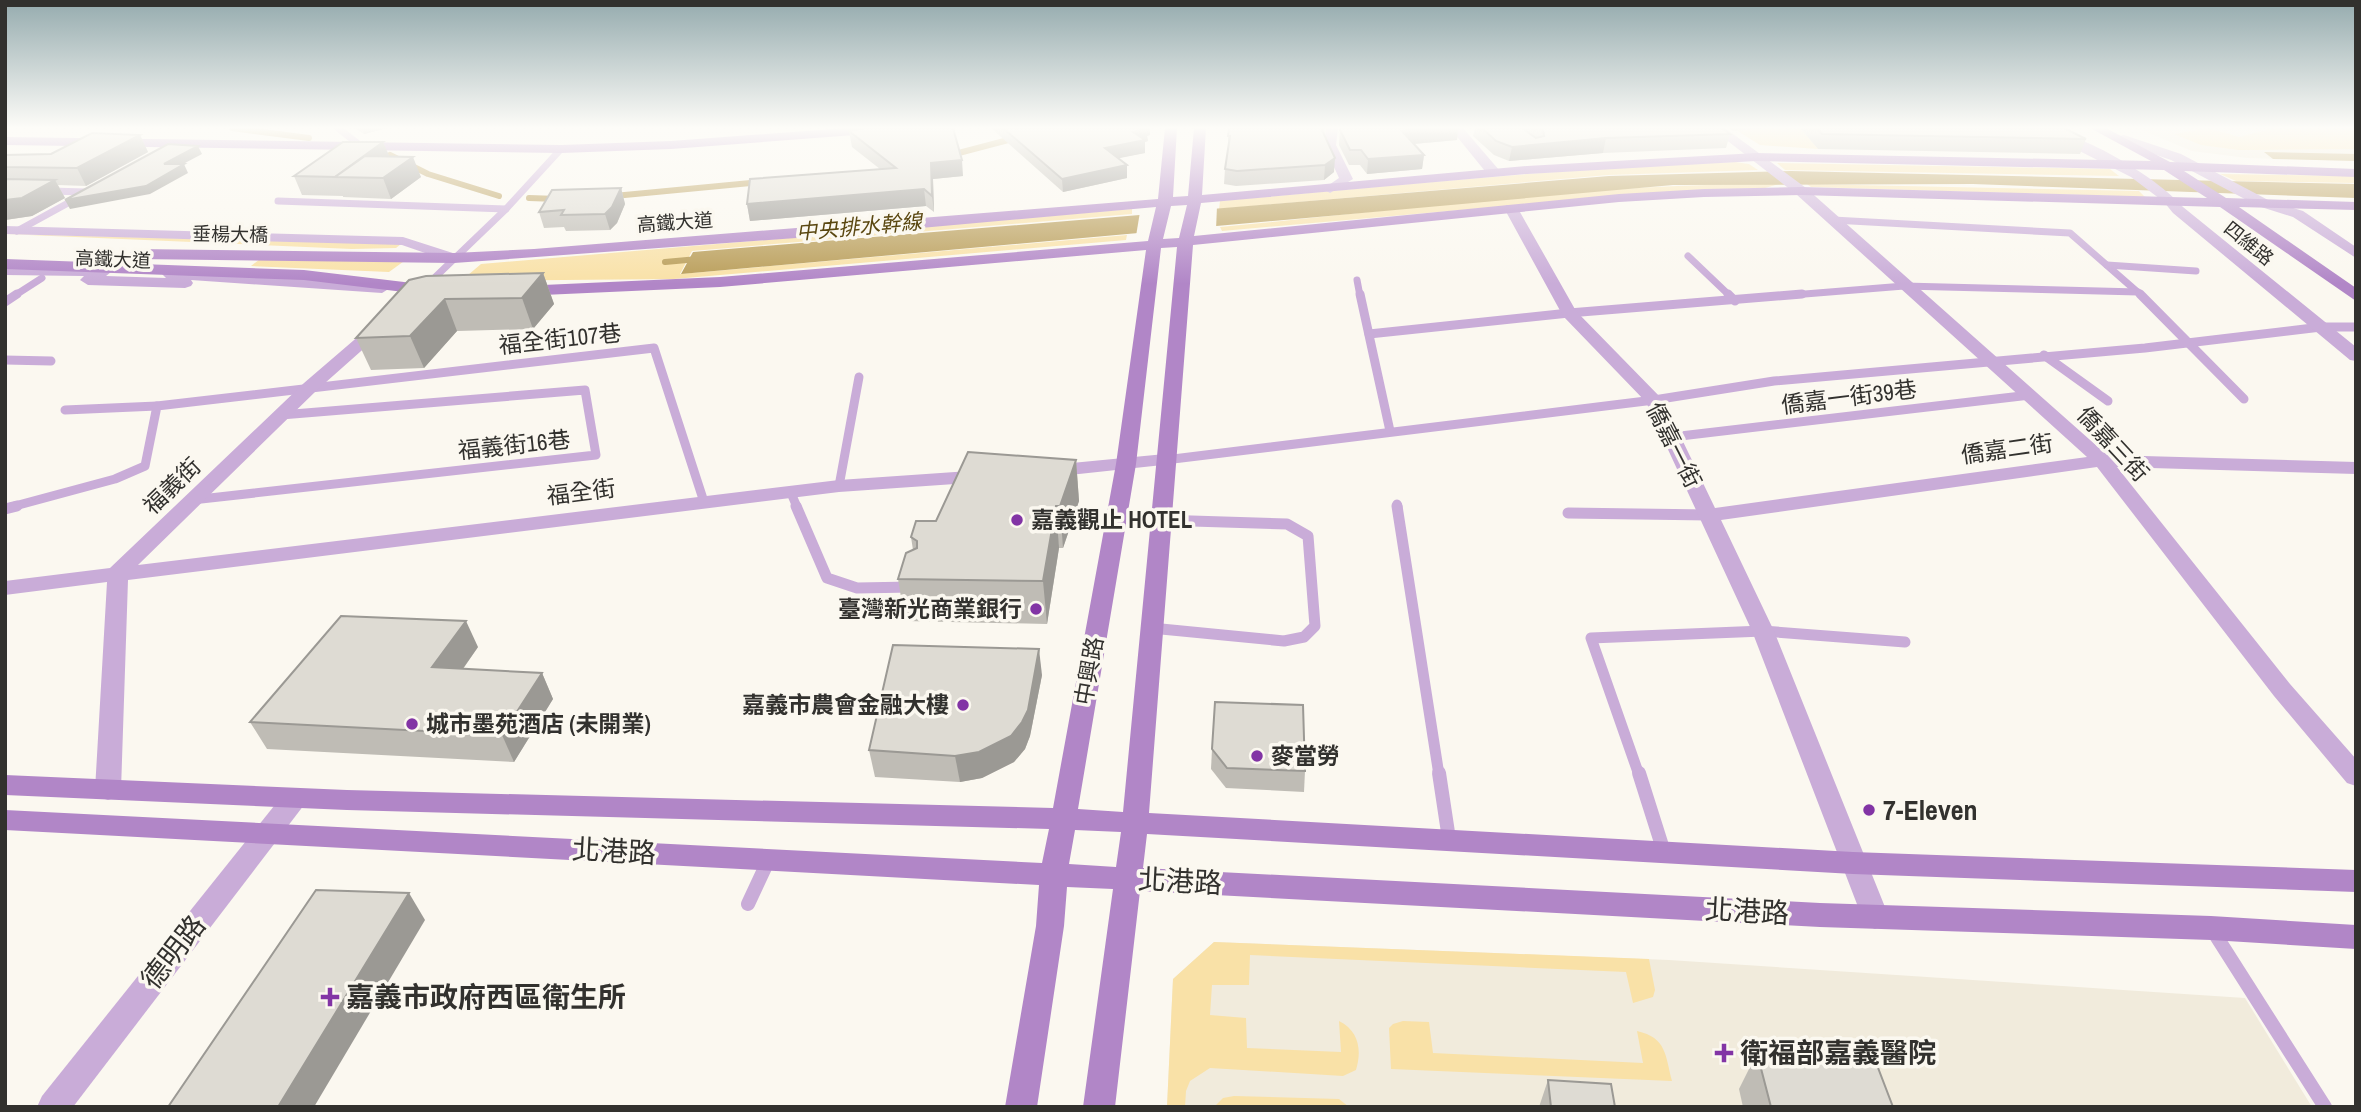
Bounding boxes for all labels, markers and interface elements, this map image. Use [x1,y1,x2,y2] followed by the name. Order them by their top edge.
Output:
[636,206,714,238] street label: 高鐵大道
[795,206,925,246] water label: 中央排水幹線
[2219,215,2279,271] street label: 四維路
[192,220,268,248] street label: 垂楊大橋
[75,245,151,273] street label: 高鐵大道
[497,317,623,360] street label: 福全街107巷
[1780,373,1918,420] street label: 僑嘉一街39巷
[1640,397,1709,493] street label: 僑嘉一街
[2071,399,2156,488] street label: 僑嘉三街
[456,423,572,466] street label: 福義街16巷
[1959,427,2055,470] street label: 僑嘉二街
[136,451,207,521] street label: 福義街
[545,472,617,511] street label: 福全街
[1031,504,1192,535] place label: 嘉義觀止 HOTEL
[1009,512,1025,528] marker: 嘉義觀止 HOTEL
[838,593,1022,624] place label: 臺灣新光商業銀行
[1028,601,1044,617] marker: 臺灣新光商業銀行
[1067,634,1110,708] street label: 中興路
[742,689,949,720] place label: 嘉義市農會金融大樓
[955,697,971,713] marker: 嘉義市農會金融大樓
[426,708,651,739] place label: 城市墨苑酒店 (未開業)
[404,716,420,732] marker: 城市墨苑酒店 (未開業)
[1271,740,1340,771] place label: 麥當勞
[1249,748,1265,764] marker: 麥當勞
[1883,791,1977,829] place label: 7-Eleven
[1861,802,1877,818] marker: 7-Eleven
[571,830,657,872] street label: 北港路
[1137,860,1223,902] street label: 北港路
[1704,890,1790,932] street label: 北港路
[132,907,214,997] street label: 德明路
[346,978,626,1016] place label: 嘉義市政府西區衛生所
[320,987,340,1007] marker: 嘉義市政府西區衛生所
[1740,1034,1936,1072] place label: 衛福部嘉義醫院
[1714,1043,1734,1063] marker: 衛福部嘉義醫院

